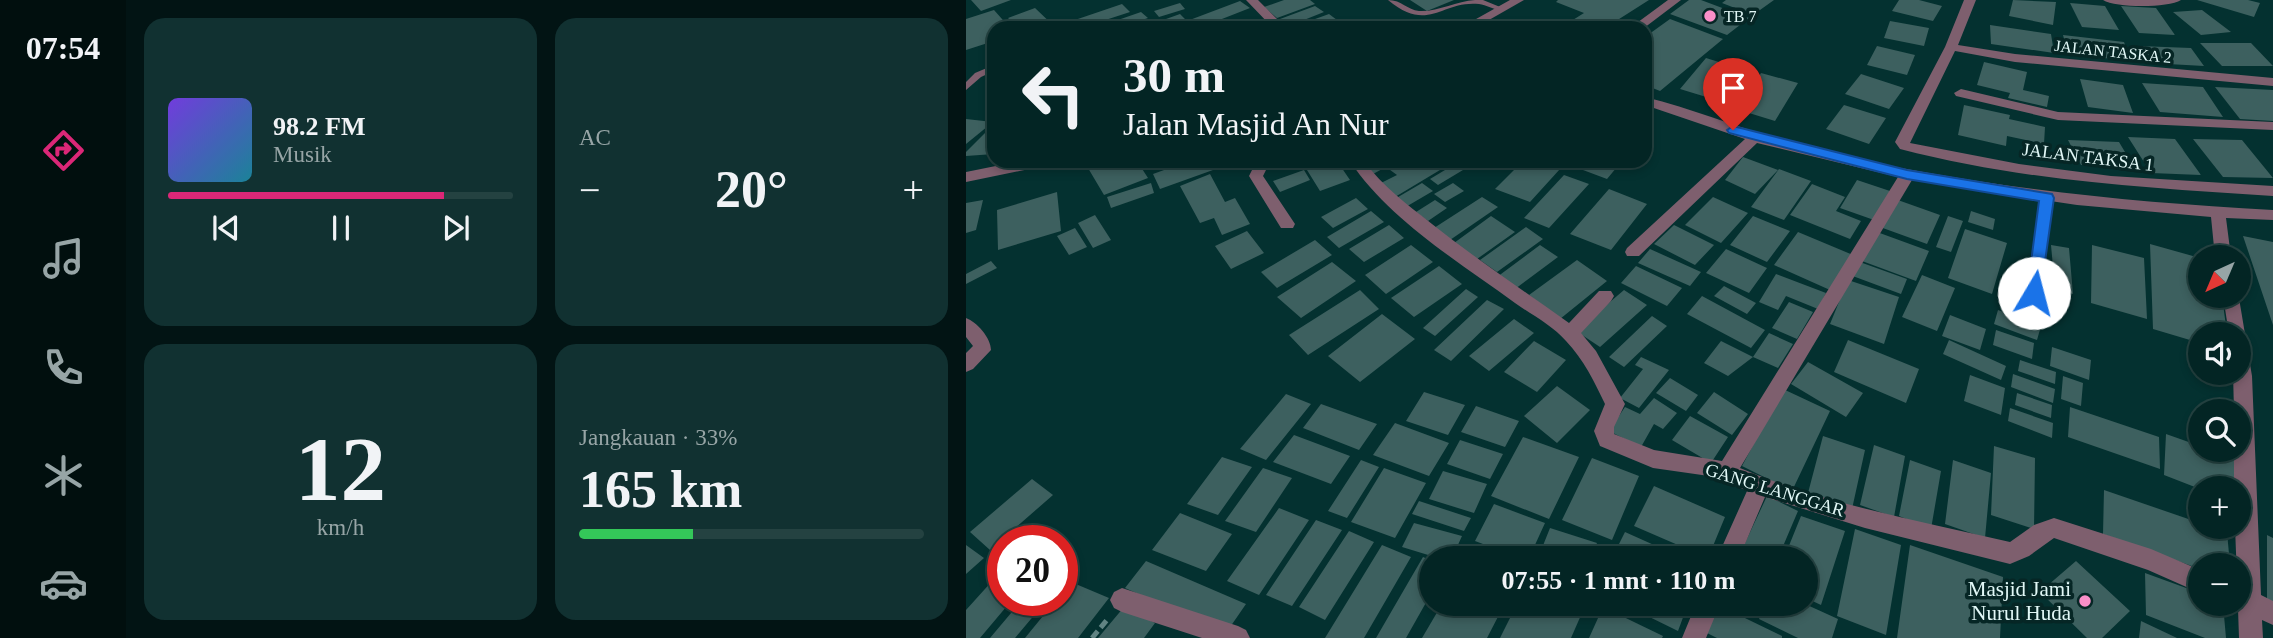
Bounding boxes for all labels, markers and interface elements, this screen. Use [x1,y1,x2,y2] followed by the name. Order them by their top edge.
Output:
[1702,8,1718,24] marker: TB 7
[1724,8,1756,25] place label: TB 7
[26,30,100,66] text: 07:54
[2054,37,2172,66] street label: JALAN TASKA 2
[1123,48,1225,103] text: 30 m
[1008,49,1099,140] icon: left
[1703,58,1763,130] pin
[1714,69,1752,107] icon: arrive
[1123,106,1389,142] text: Jalan Masjid An Nur
[273,112,365,141] text: 98.2 FM
[579,125,611,150] text: AC
[39,126,88,175] icon: directions
[2021,139,2155,175] street label: JALAN TAKSA 1
[273,142,332,167] text: Musik
[715,161,788,218] text: 20°
[579,169,600,211] text: −
[903,169,924,211] text: +
[207,209,245,247] icon: previous
[322,209,360,247] icon: pause
[437,209,475,247] icon: next
[39,234,88,283] icon: music
[2188,245,2250,308] north arrow
[2188,245,2251,616] map controls
[1997,256,2071,330] position arrow
[2188,322,2251,385] button: sound
[39,343,88,392] icon: phone
[2188,399,2251,462] button: search
[295,419,386,520] text: 12
[579,425,737,450] text: Jangkauan · 33%
[39,451,88,500] icon: climate
[1703,459,1847,521] street label: GANG LANGGAR
[579,461,742,518] text: 165 km
[2188,476,2251,539] button: +
[317,515,364,540] text: km/h
[987,525,1078,616] speed limit sign: 20
[2188,553,2251,616] button: −
[39,559,88,608] icon: car
[1502,566,1736,595] text: 07:55 · 1 mnt · 110 m
[1968,577,2072,625] place label: Masjid Jami Nurul Huda
[2077,593,2093,609] marker: Masjid Jami Nurul Huda

